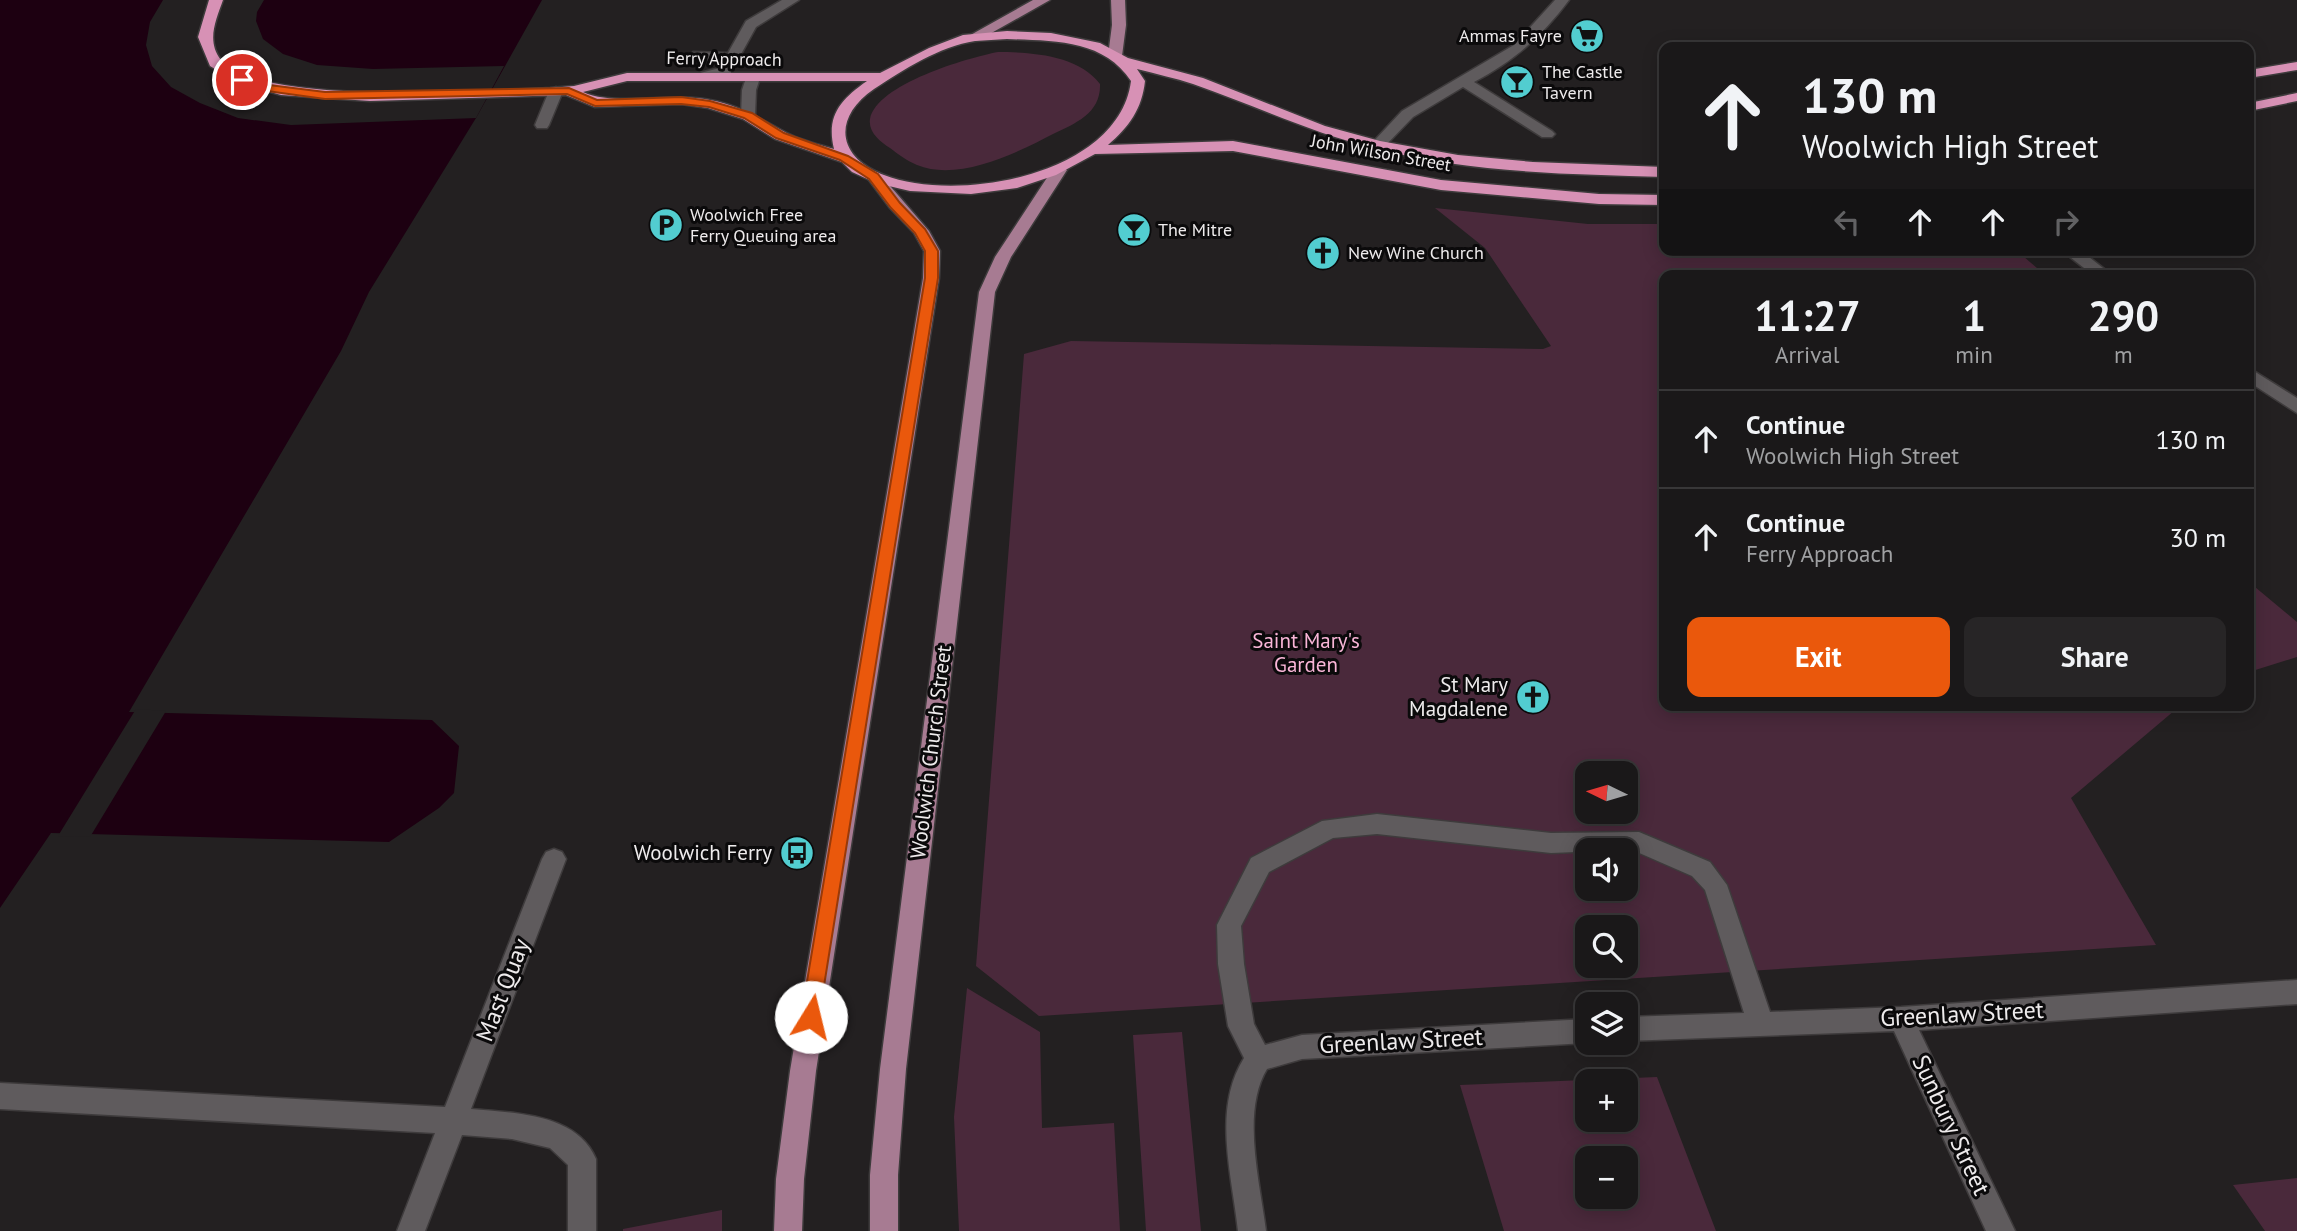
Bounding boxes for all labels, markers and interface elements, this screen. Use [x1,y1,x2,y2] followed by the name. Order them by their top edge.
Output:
[1568,17,1606,55] supermarket icon: Ammas Fayre
[1459,24,1562,47] place label: Ammas Fayre
[666,46,782,71] street label: Ferry Approach
[212,50,272,110] pin
[1542,60,1623,104] place label: The Castle Tavern
[223,61,261,99] icon: arrive
[1498,63,1536,101] bar icon: The Castle Tavern
[1802,63,1937,127] text: 130 m
[1687,70,1778,161] icon: ahead
[1802,125,2098,167] text: Woolwich High Street
[1308,129,1453,176] street label: John Wilson Street
[690,203,836,247] place label: Woolwich Free Ferry Queuing area
[1828,203,1866,241] icon: left
[1901,203,1939,241] icon: ahead
[1974,203,2012,241] icon: ahead
[2047,203,2085,241] icon: right
[647,206,685,244] parking icon: Woolwich Free Ferry Queuing area
[1115,211,1153,249] bar icon: The Mitre
[1158,218,1232,241] place label: The Mitre
[1304,234,1342,272] church icon: New Wine Church
[1348,241,1484,264] place label: New Wine Church
[1754,288,1860,343] text: 11:27
[1962,288,1986,343] text: 1
[2088,288,2159,343] text: 290
[1775,340,1839,369] text: Arrival
[1955,340,1993,369] text: min
[2114,340,2133,369] text: m
[1746,408,1845,441] text: Continue
[1687,420,1725,458] icon: ahead
[2155,423,2226,456] text: 130 m
[1746,441,1959,470] text: Woolwich High Street
[1746,506,1845,539] text: Continue
[1687,518,1725,556] icon: ahead
[2170,521,2226,554] text: 30 m
[1746,539,1893,568] text: Ferry Approach
[1687,617,1950,697] button: Exit
[1964,617,2226,697] button: Share
[1252,627,1360,678] park label: Saint Mary's Garden
[904,644,957,860] street label: Woolwich Church Street
[1409,671,1508,722] place label: St Mary Magdalene
[1514,678,1552,716] church icon: St Mary Magdalene
[1575,761,1638,824] north arrow
[1575,761,1638,1209] map controls
[778,834,816,872] bus stop icon: Woolwich Ferry
[1575,838,1638,901] button: sound
[634,839,772,866] place label: Woolwich Ferry
[1575,915,1638,978] button: search
[469,934,536,1046] street label: Mast Quay
[774,980,848,1054] position arrow
[1575,992,1638,1055] button: layers
[1879,994,2045,1033] street label: Greenlaw Street
[1318,1021,1484,1060] street label: Greenlaw Street
[1906,1050,1997,1200] street label: Sunbury Street
[1575,1069,1638,1132] button: +
[1575,1146,1638,1209] button: −

